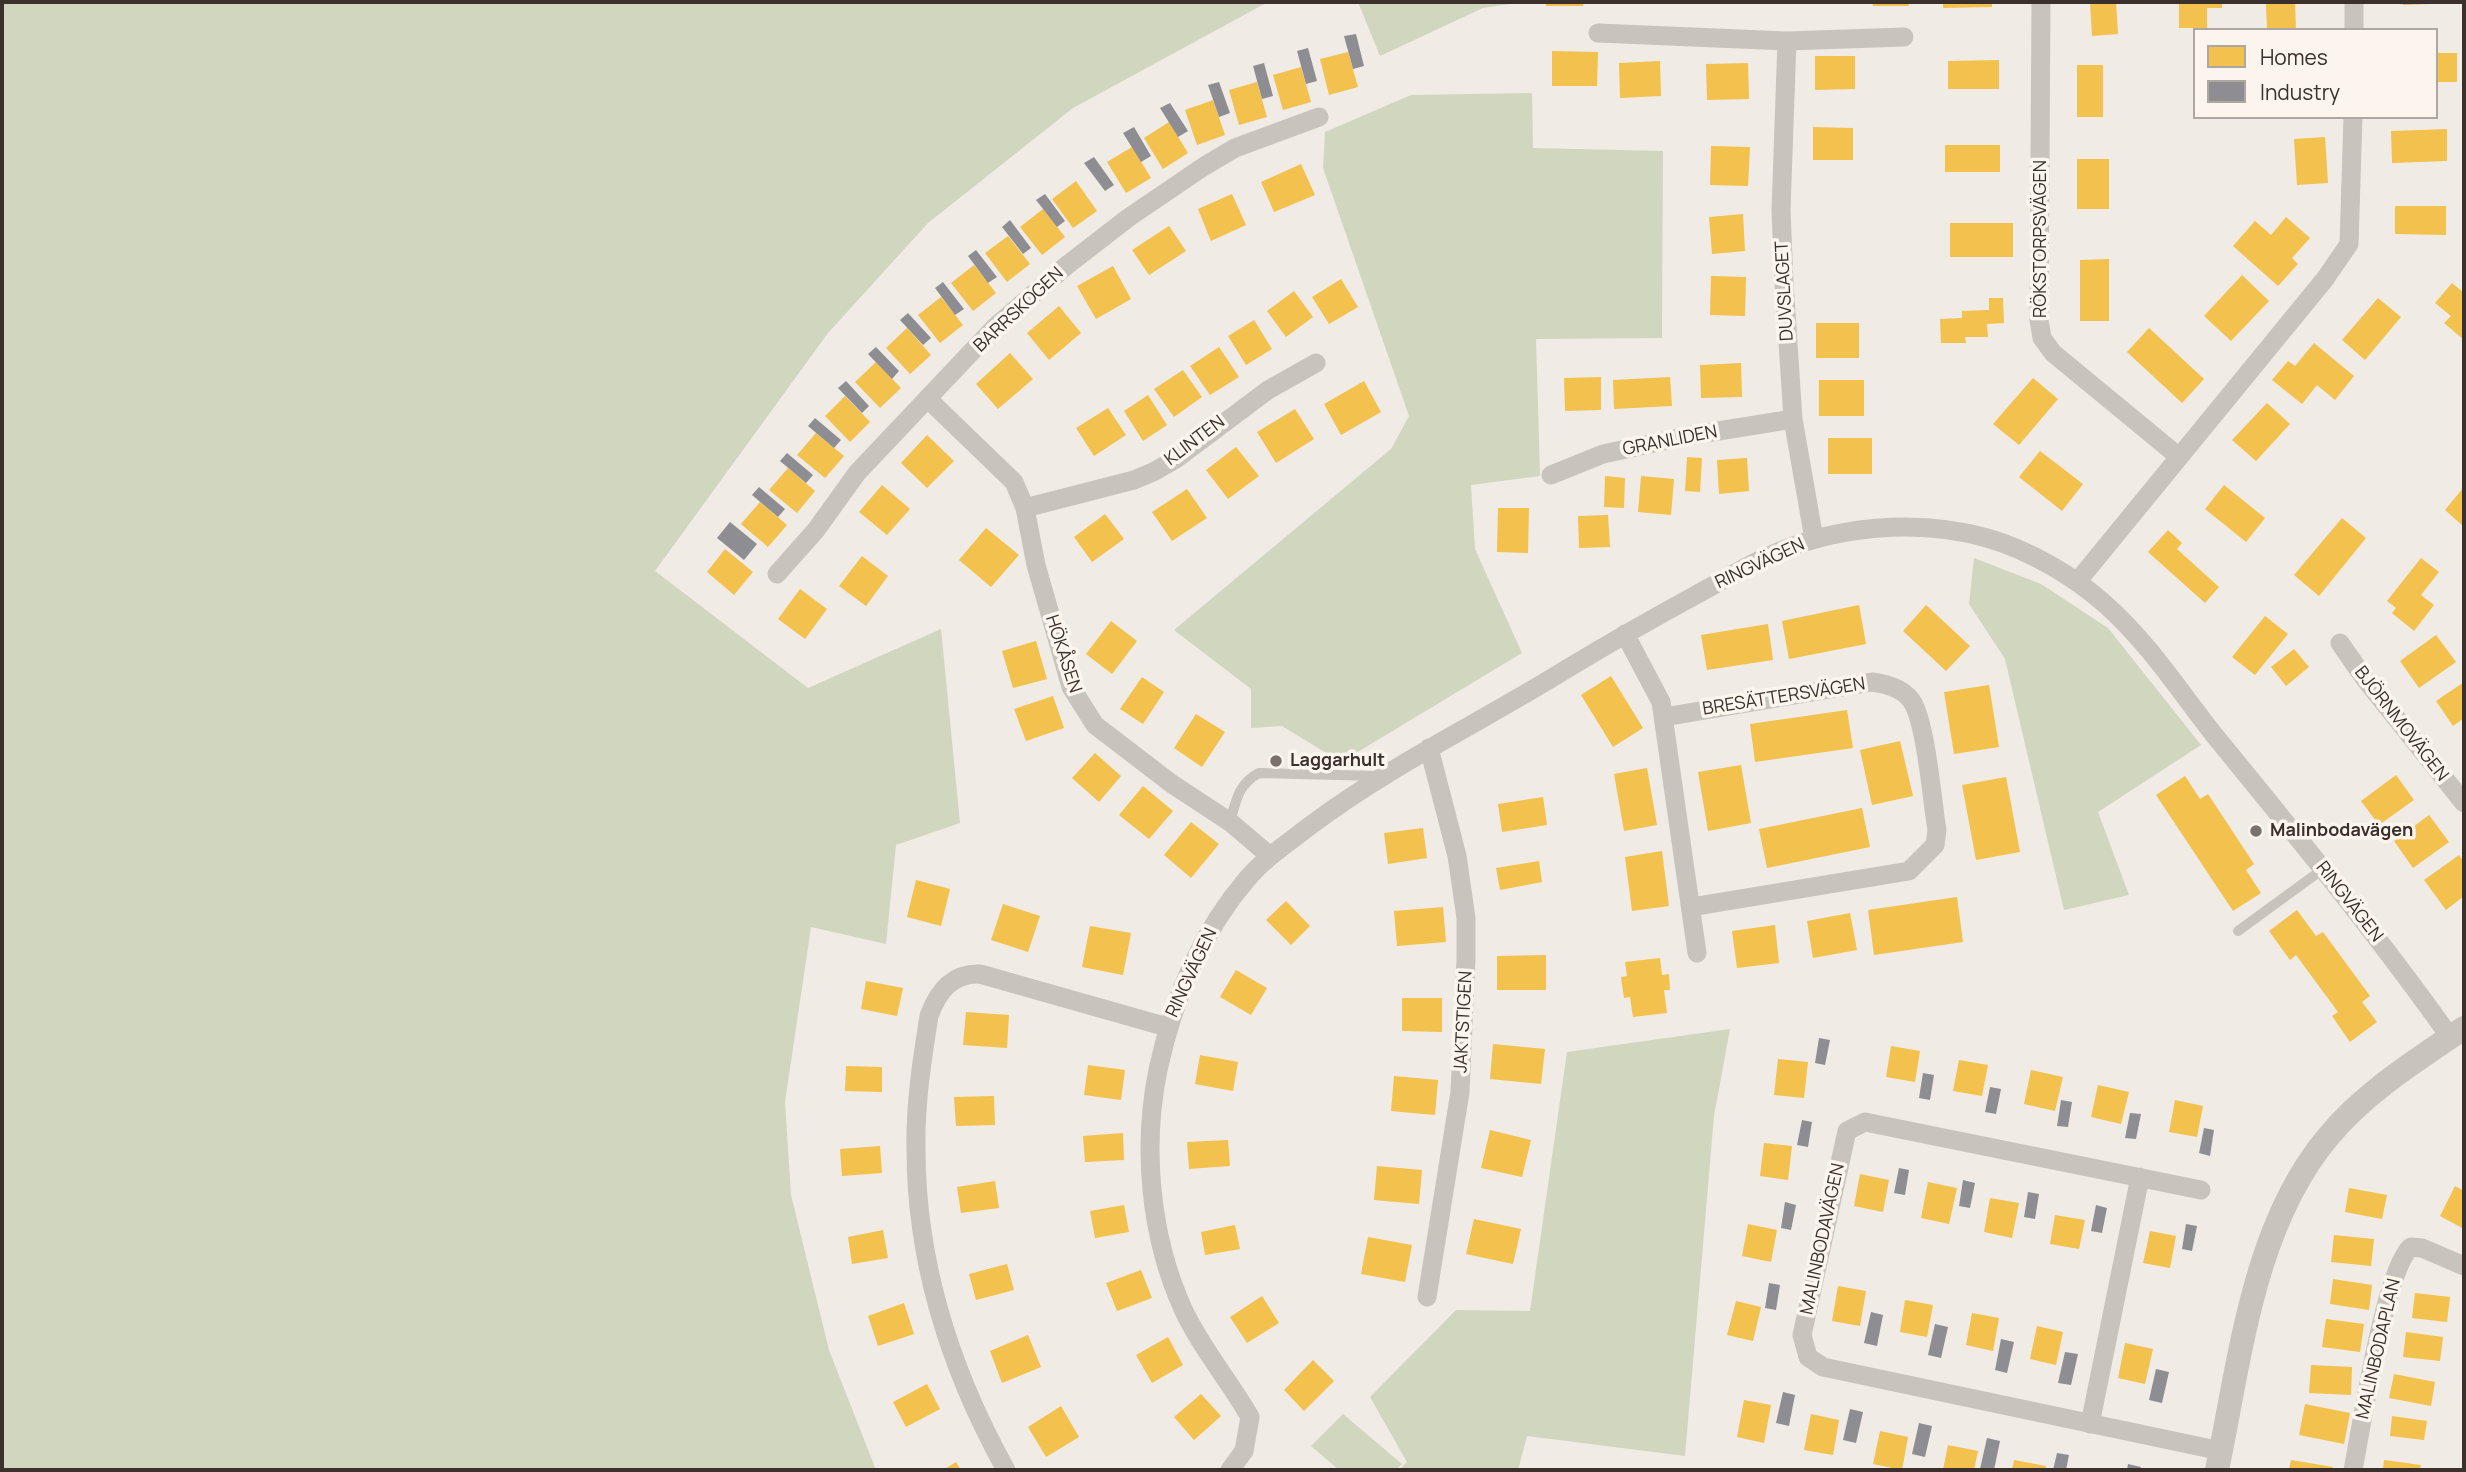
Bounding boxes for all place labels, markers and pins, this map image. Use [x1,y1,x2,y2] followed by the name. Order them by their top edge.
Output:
[1290,750,1385,772] place label: Laggarhult
[1268,753,1284,769] marker: Laggarhult
[2270,820,2413,842] place label: Malinbodavägen
[2248,823,2264,839] marker: Malinbodavägen

